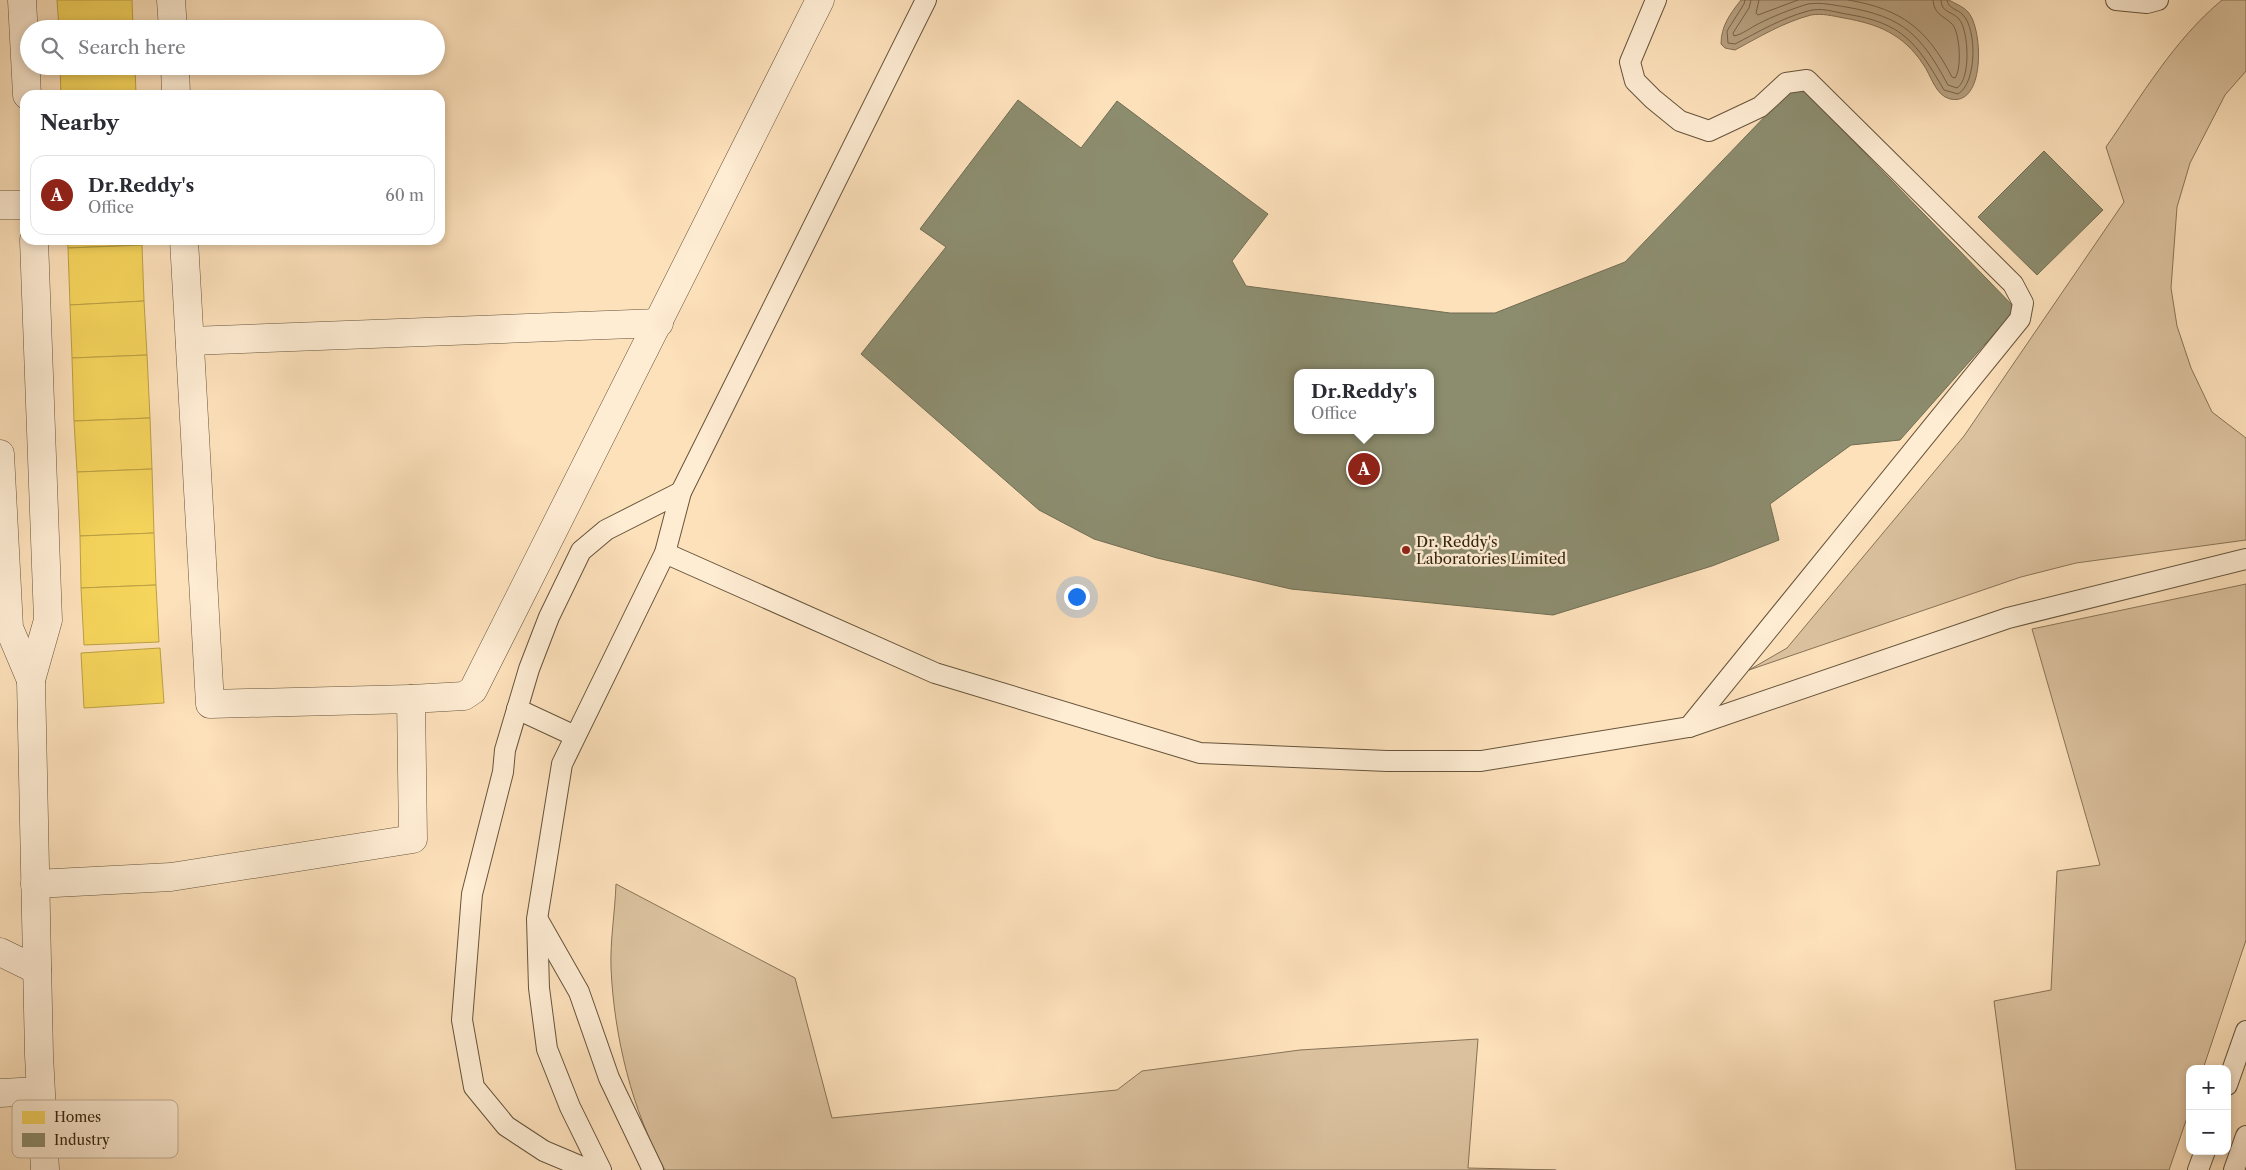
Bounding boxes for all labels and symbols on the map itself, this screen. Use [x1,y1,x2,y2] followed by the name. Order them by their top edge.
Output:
[1348,450,1380,488] pin: A
[1416,532,1566,568] place label: Dr. Reddy's Laboratories Limited
[1400,544,1412,556] marker: Dr. Reddy's Laboratories Limited
[1064,584,1090,610] your location
[12,1100,178,1158] legend
[54,1108,101,1126] text: Homes
[54,1131,110,1149] text: Industry

